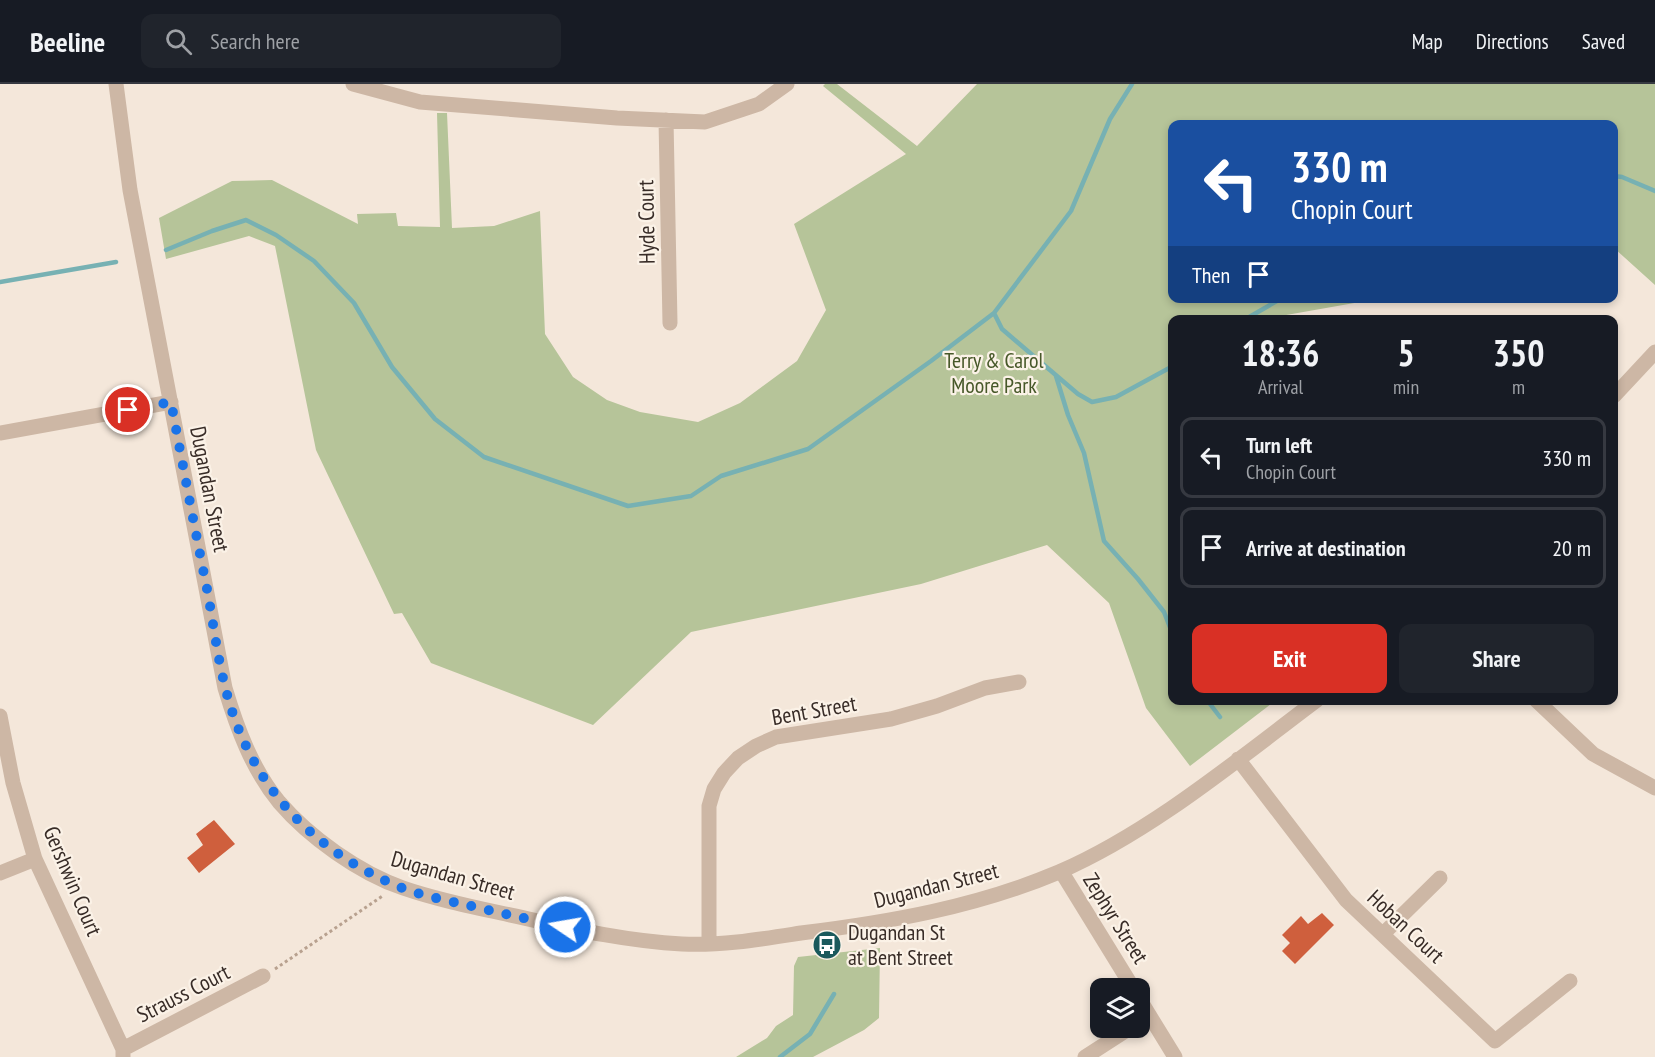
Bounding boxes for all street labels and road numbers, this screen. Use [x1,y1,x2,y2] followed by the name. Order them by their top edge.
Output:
[631,180,661,264] street label: Hyde Court
[184,424,236,554] street label: Dugandan Street
[770,689,858,731] street label: Bent Street
[37,822,109,940] street label: Gershwin Court
[388,844,518,906] street label: Dugandan Street
[871,856,1001,914] street label: Dugandan Street
[1077,867,1155,969] street label: Zephyr Street
[1362,883,1450,969] street label: Hoban Court
[132,958,234,1028] street label: Strauss Court

